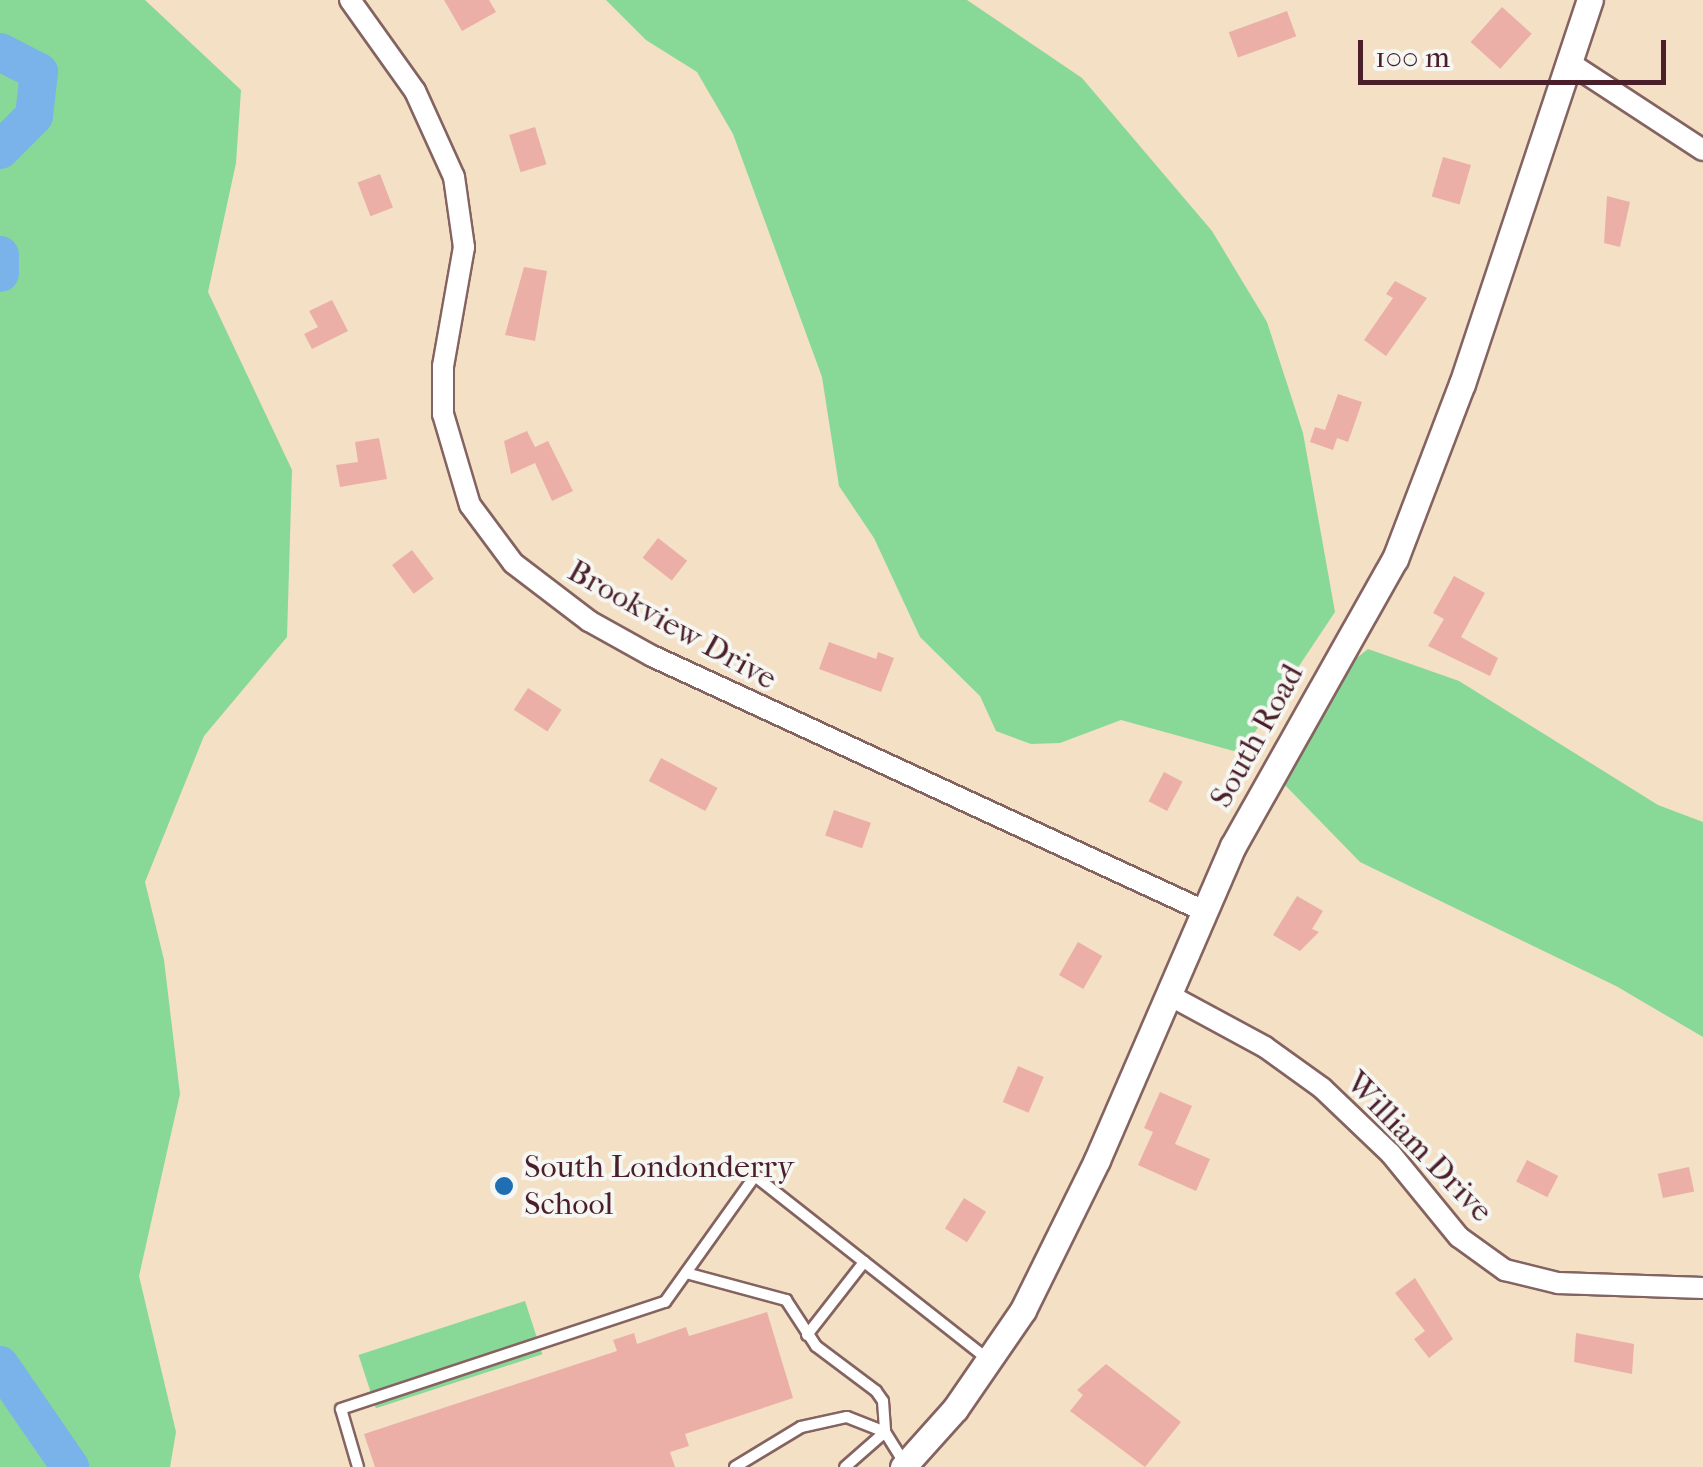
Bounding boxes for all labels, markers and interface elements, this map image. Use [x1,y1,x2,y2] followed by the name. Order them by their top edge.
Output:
[1363,20,1670,82] scale bar
[1375,40,1450,75] text: 100 m
[561,552,783,698] street label: Brookview Drive
[1202,658,1312,814] street label: South Road
[1338,1064,1500,1230] street label: William Drive
[524,1149,794,1224] place label: South Londonderry School
[493,1175,515,1197] marker: South Londonderry School

